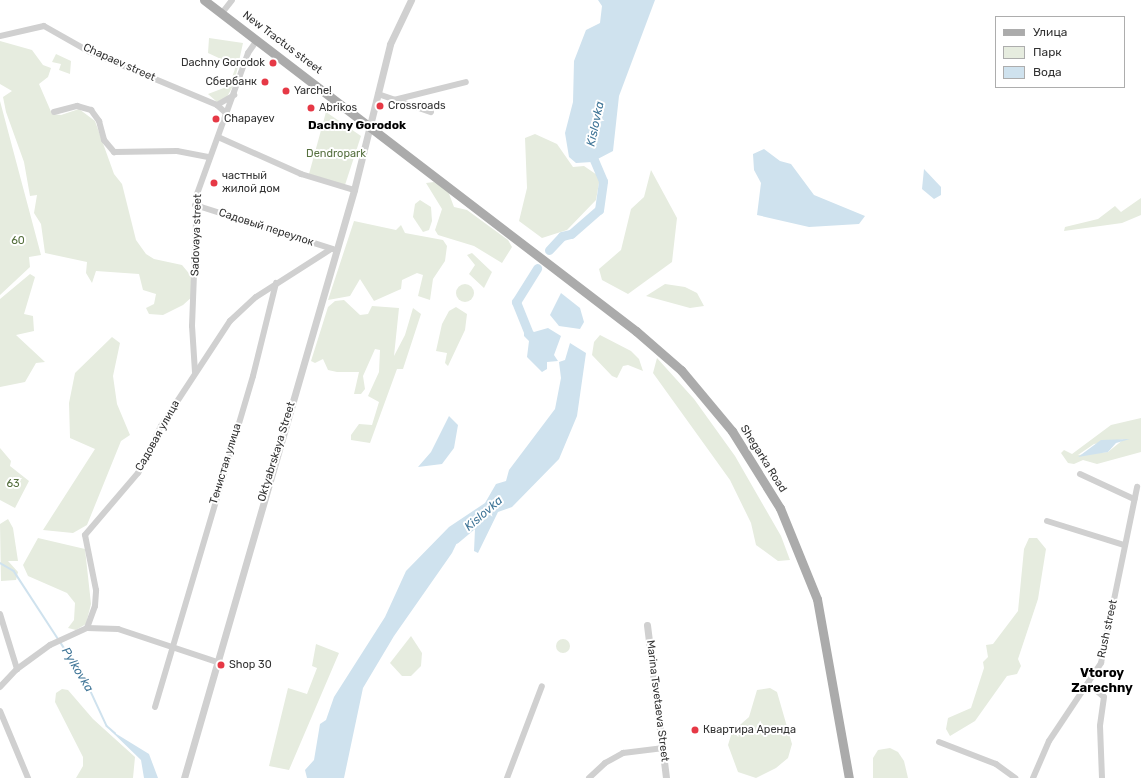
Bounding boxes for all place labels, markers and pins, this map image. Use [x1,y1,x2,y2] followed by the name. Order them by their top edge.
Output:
[181,56,265,70] place label: Dachny Gorodok
[268,58,278,68] marker: Dachny Gorodok
[206,75,257,89] place label: Сбербанк
[260,77,270,87] marker: Сбербанк
[294,84,332,98] place label: Yarche!
[281,86,291,96] marker: Yarche!
[388,99,446,113] place label: Crossroads
[319,101,357,115] place label: Abrikos
[375,101,385,111] marker: Crossroads
[306,103,316,113] marker: Abrikos
[224,112,275,126] place label: Chapayev
[211,114,221,124] marker: Chapayev
[222,170,280,196] place label: частный жилой дом
[209,178,219,188] marker: частный жилой дом
[229,658,272,672] place label: Shop 30
[216,660,226,670] marker: Shop 30
[703,723,796,737] place label: Квартира Аренда
[690,725,700,735] marker: Квартира Аренда

